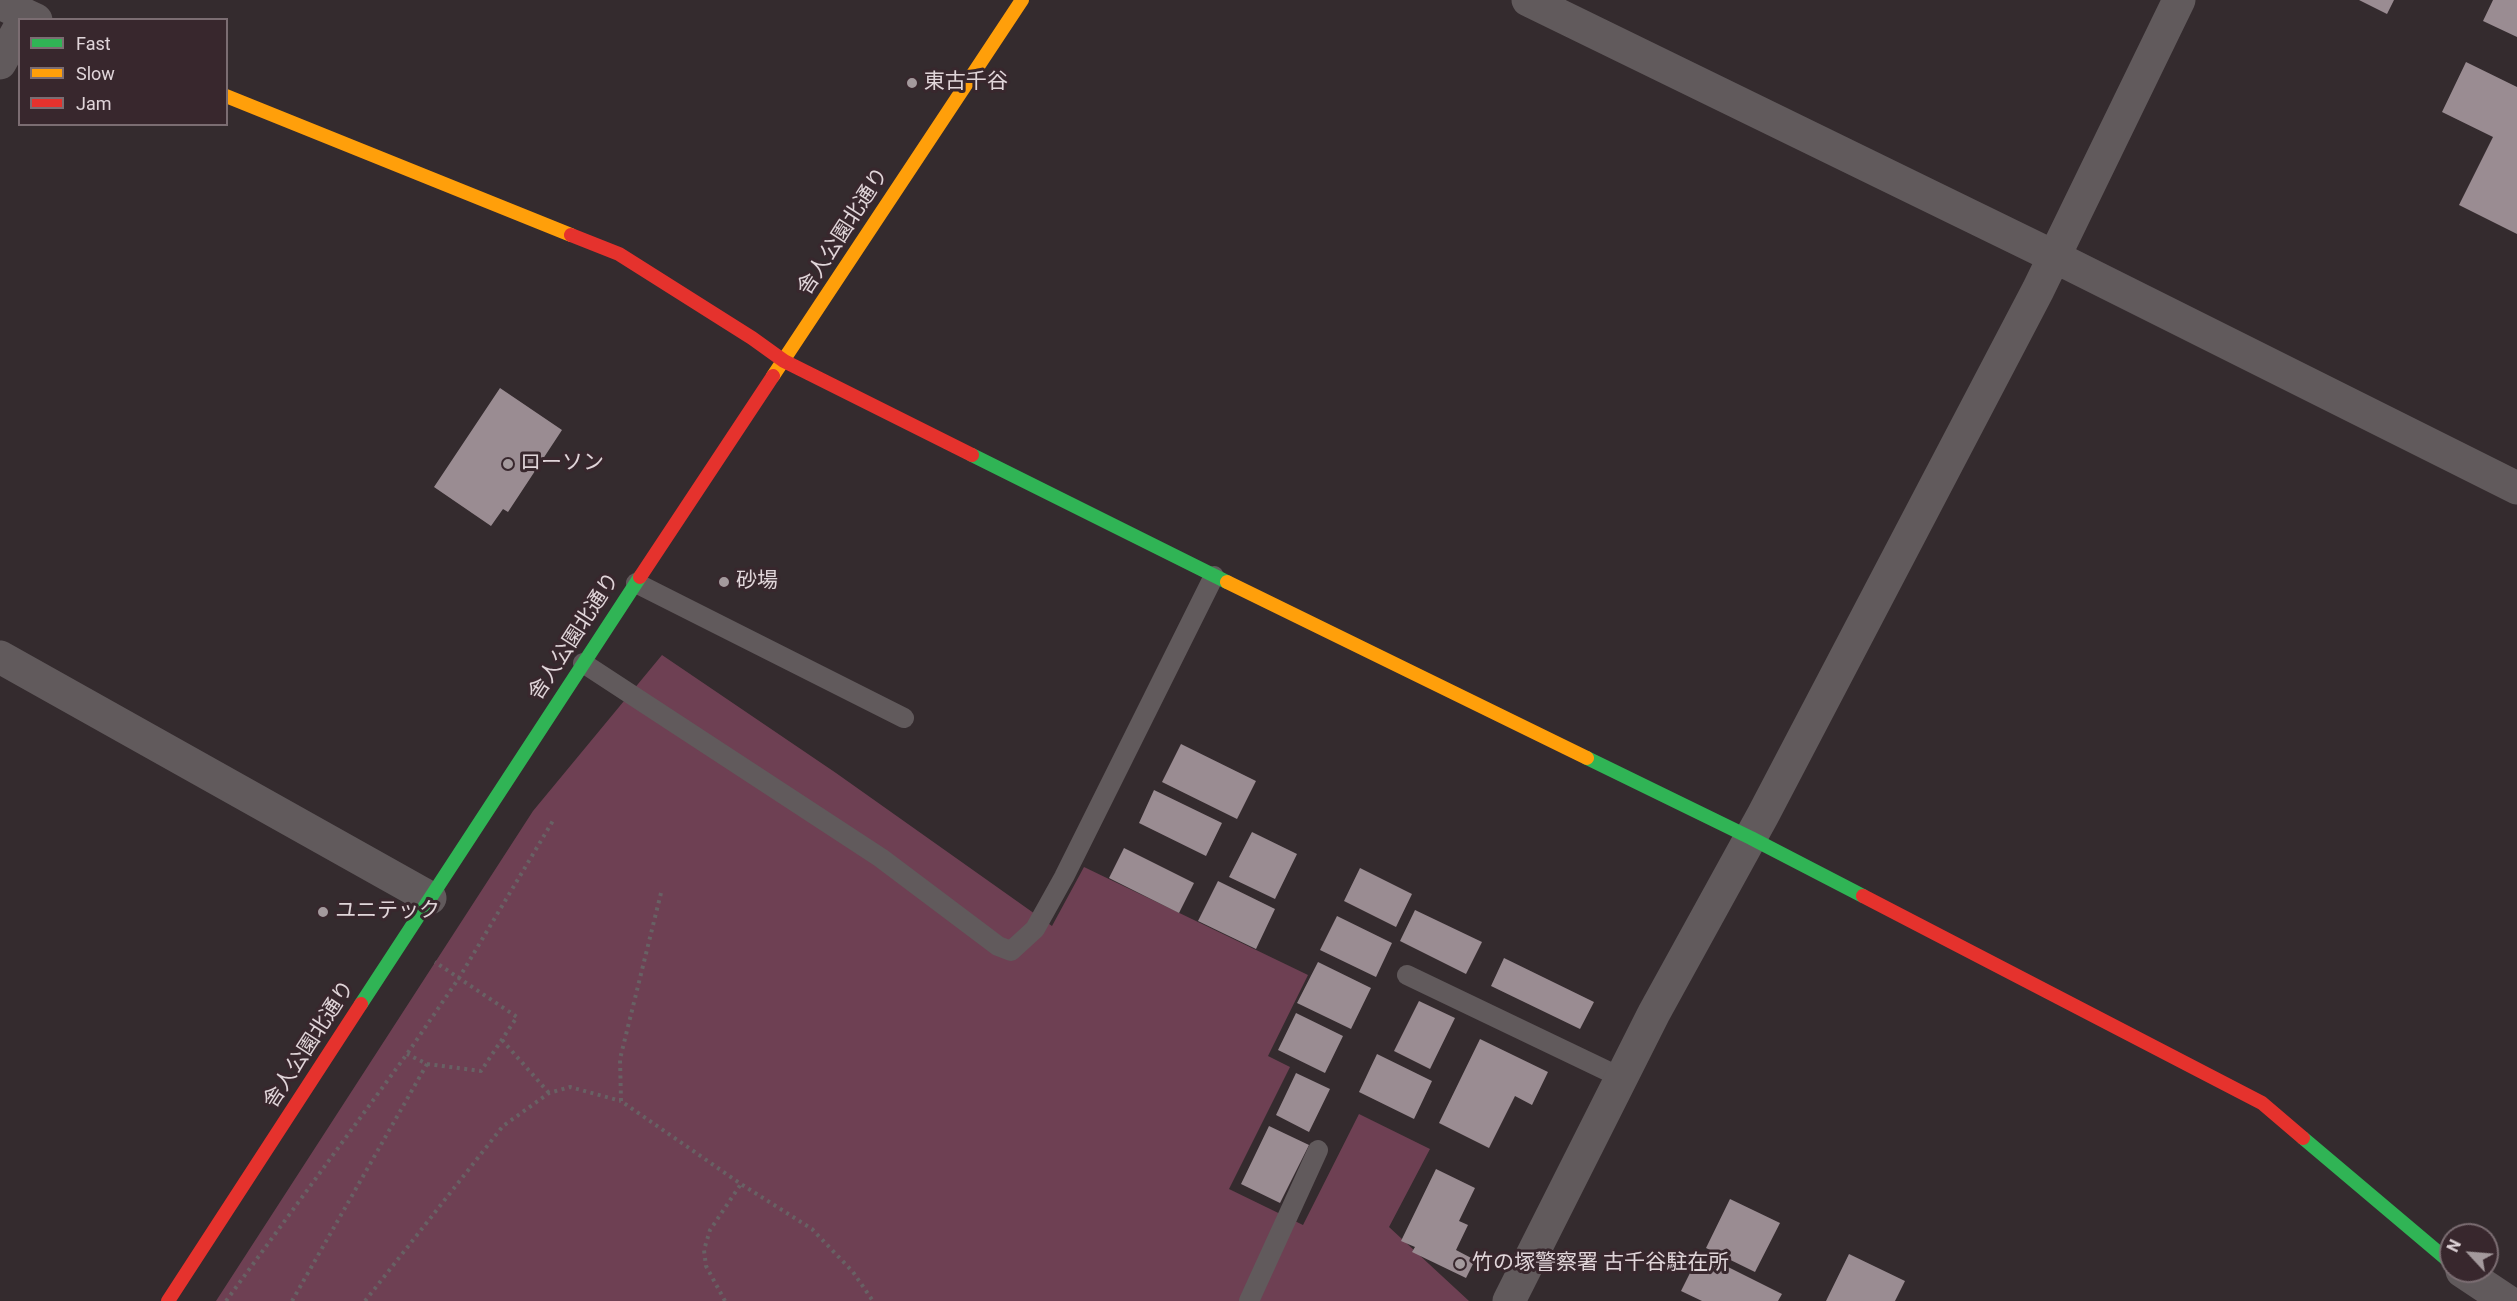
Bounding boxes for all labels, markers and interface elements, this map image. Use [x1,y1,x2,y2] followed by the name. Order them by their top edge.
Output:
[18,18,228,126] legend
[76,33,111,54] text: Fast
[76,63,115,84] text: Slow
[924,70,1008,96] place label: 東古千谷
[905,76,919,90] marker: 東古千谷
[76,93,112,114] text: Jam
[793,163,895,301] street label: 舎人公園北通り
[520,451,604,477] place label: ローソン
[501,457,515,471] marker: ローソン
[524,568,626,706] street label: 舎人公園北通り
[736,569,778,595] place label: 砂場
[717,575,731,589] marker: 砂場
[335,899,440,925] place label: ユニテック
[316,905,330,919] marker: ユニテック
[259,976,361,1114] street label: 舎人公園北通り
[2439,1223,2499,1283] north arrow
[2443,1237,2465,1255] text: N
[1472,1251,1729,1277] place label: 竹の塚警察署 古千谷駐在所
[1453,1257,1467,1271] marker: 竹の塚警察署 古千谷駐在所

